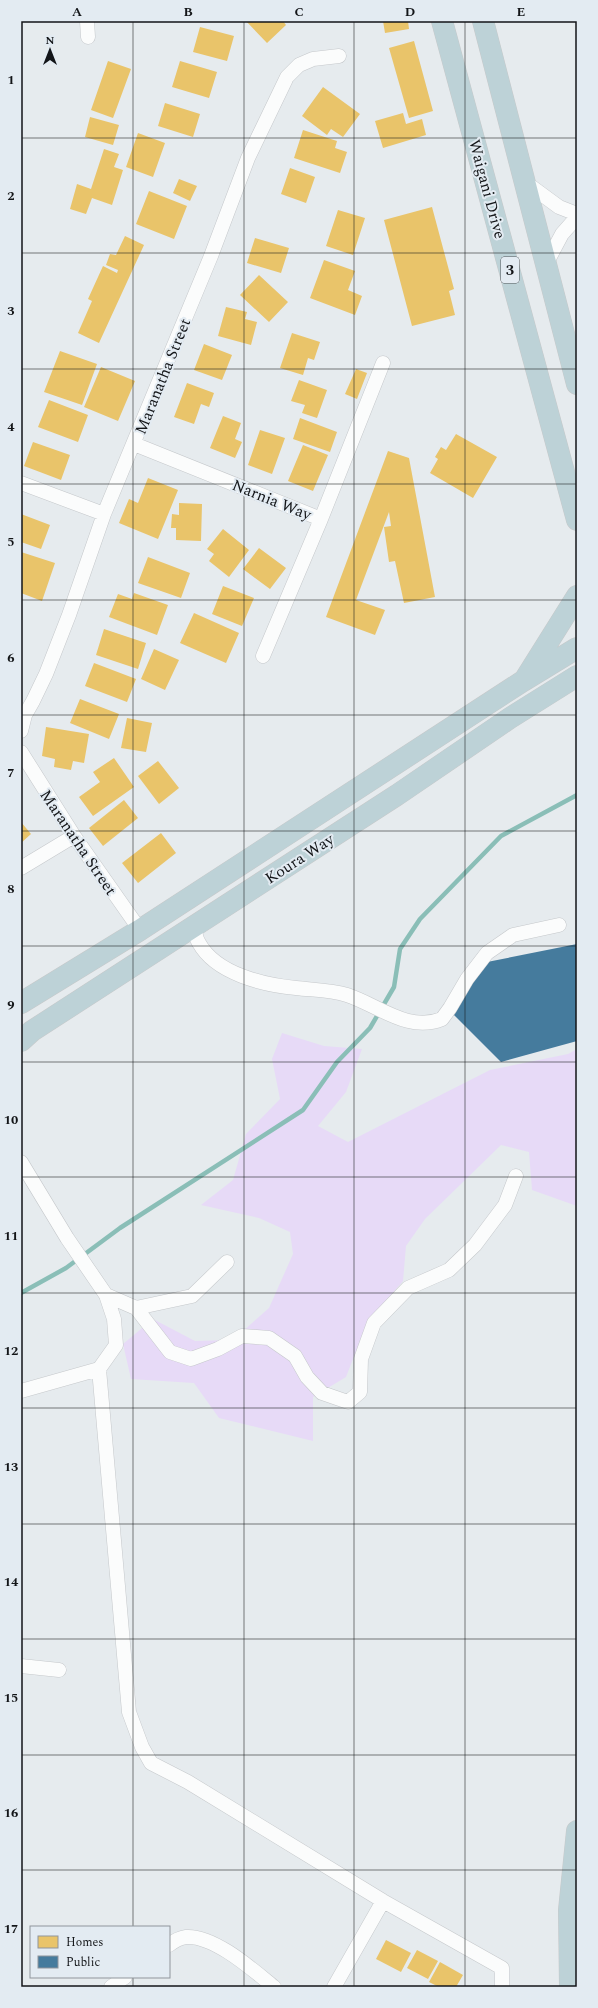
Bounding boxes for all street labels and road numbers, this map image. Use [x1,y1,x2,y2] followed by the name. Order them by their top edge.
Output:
[462,137,512,242] street label: Waigani Drive
[501,257,519,283] road number: 3
[129,314,197,438] street label: Maranatha Street
[228,473,316,527] street label: Narnia Way
[34,785,123,901] street label: Maranatha Street
[260,827,340,890] street label: Koura Way

